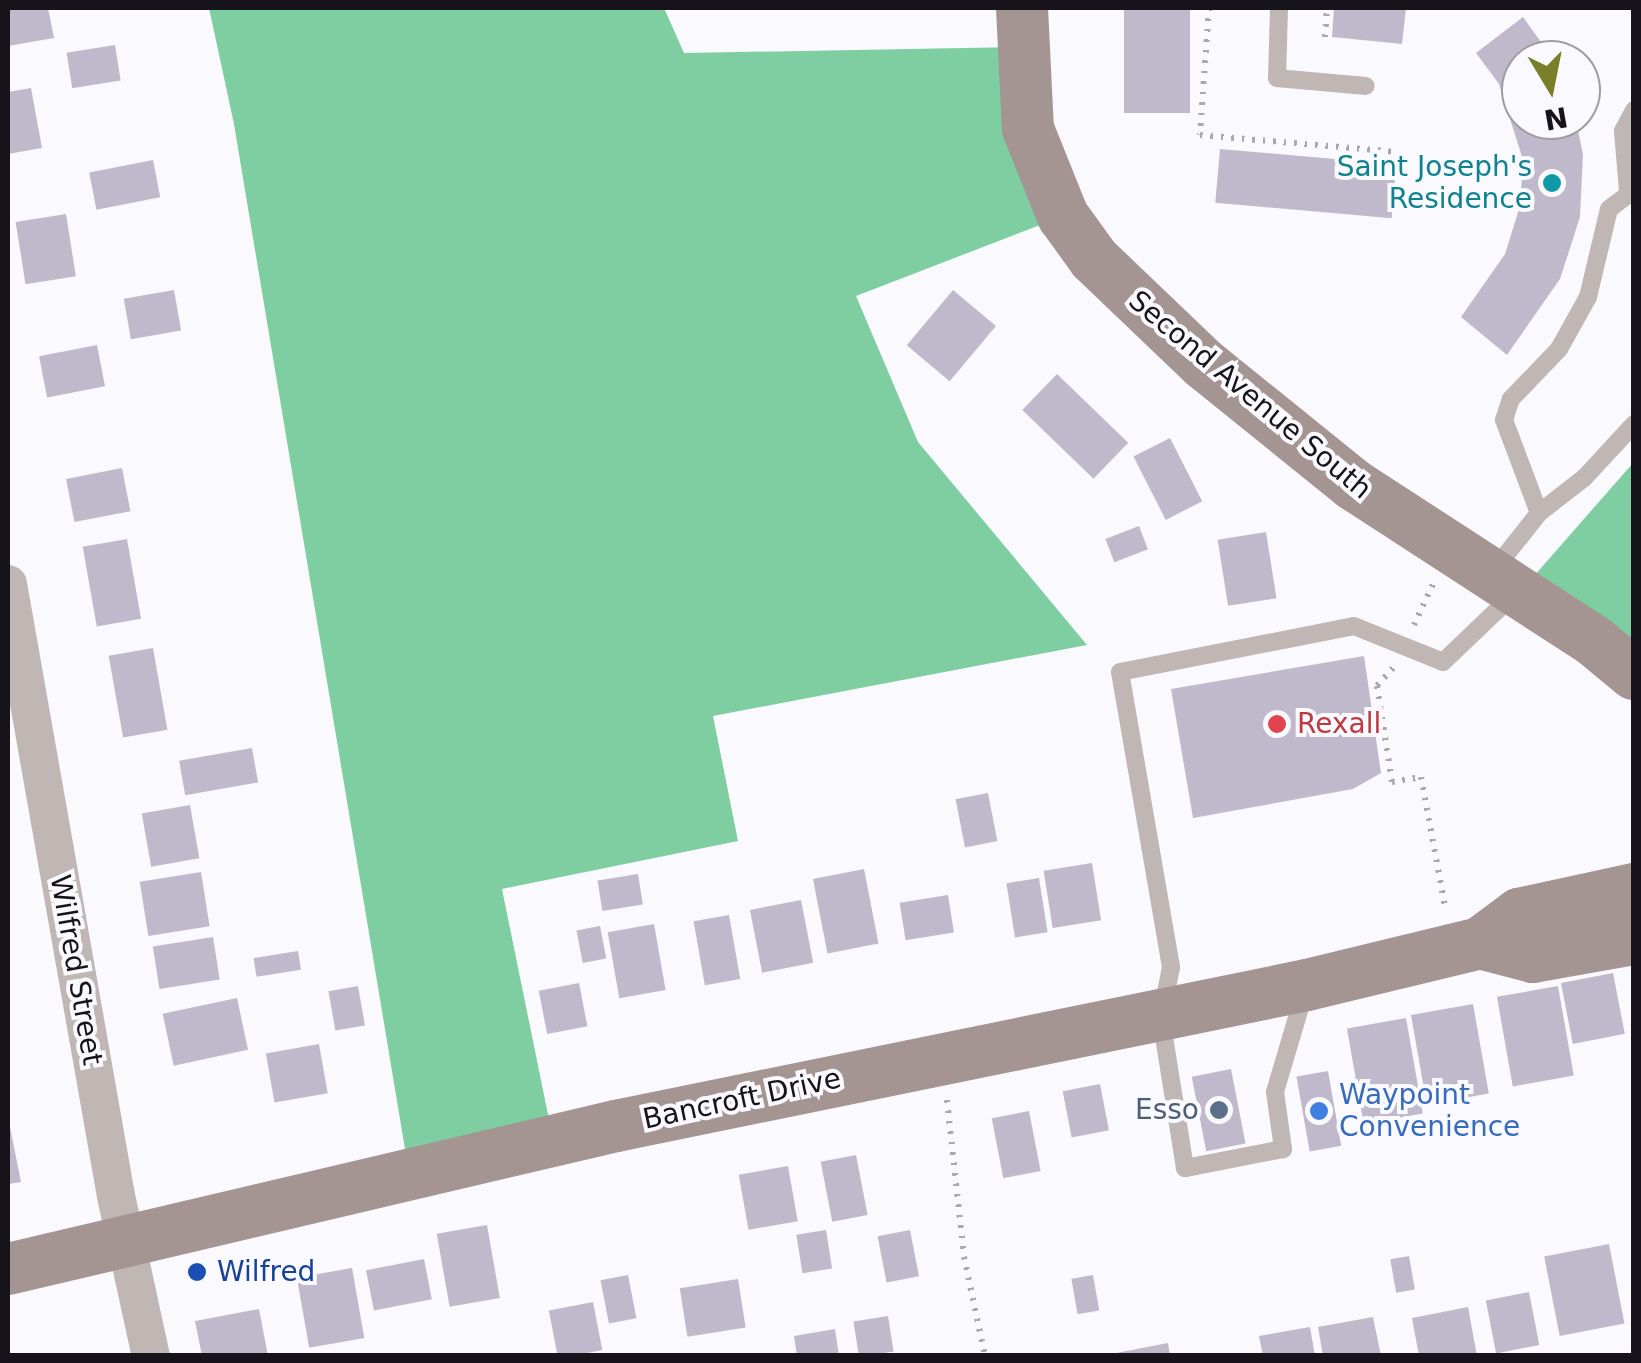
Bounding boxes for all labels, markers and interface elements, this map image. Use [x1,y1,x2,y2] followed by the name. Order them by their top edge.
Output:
[1501,40,1601,140] north arrow
[1542,100,1570,136] text: N
[1337,150,1532,216] place label: Saint Joseph's Residence
[1541,172,1563,194] marker: Saint Joseph's Residence
[1122,284,1378,506] street label: Second Avenue South
[1297,707,1381,741] place label: Rexall
[1266,713,1288,735] marker: Rexall
[43,872,109,1068] street label: Wilfred Street
[640,1062,844,1136] street label: Bancroft Drive
[1339,1078,1520,1144] place label: Waypoint Convenience
[1135,1093,1199,1127] place label: Esso
[1208,1099,1230,1121] marker: Esso
[1308,1100,1330,1122] marker: Waypoint Convenience
[217,1255,315,1289] place label: Wilfred
[186,1261,208,1283] marker: Wilfred

